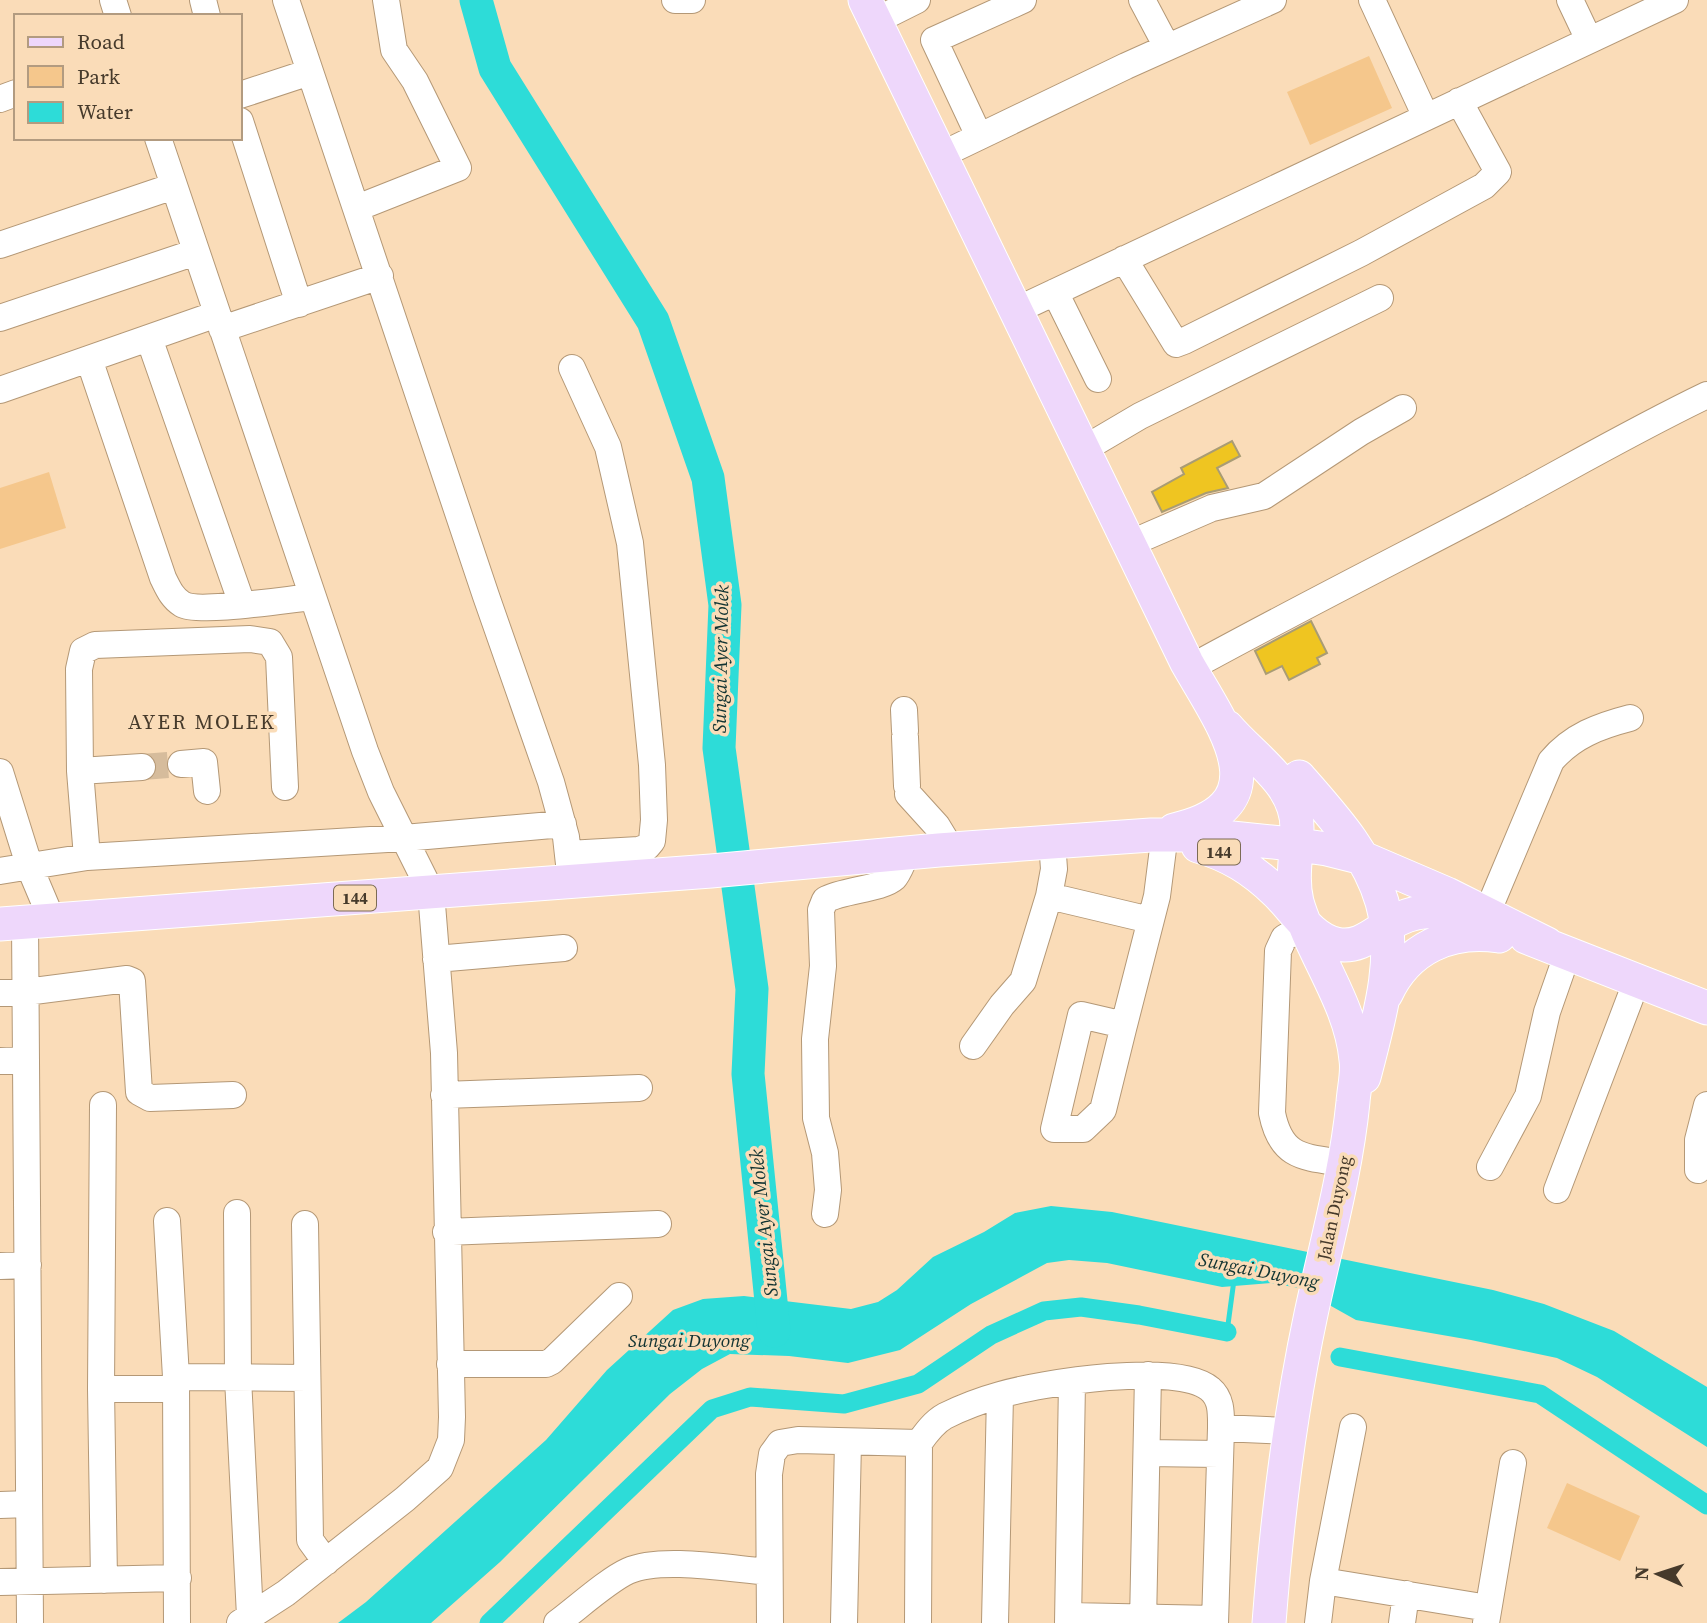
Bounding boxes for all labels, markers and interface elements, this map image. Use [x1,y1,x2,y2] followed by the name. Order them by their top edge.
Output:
[14,14,242,140] legend
[77,27,125,56] text: Road
[77,62,121,91] text: Park
[77,97,133,126] text: Water
[706,585,734,733] water label: Sungai Ayer Molek
[128,707,276,736] district label: AYER MOLEK
[1198,839,1240,864] road number: 144
[334,885,376,910] road number: 144
[742,1148,784,1298] water label: Sungai Ayer Molek
[1310,1153,1357,1264] street label: Jalan Duyong
[1197,1246,1322,1295] water label: Sungai Duyong
[628,1327,751,1353] water label: Sungai Duyong
[1623,1539,1693,1609] north arrow
[1628,1565,1654,1581] text: N

